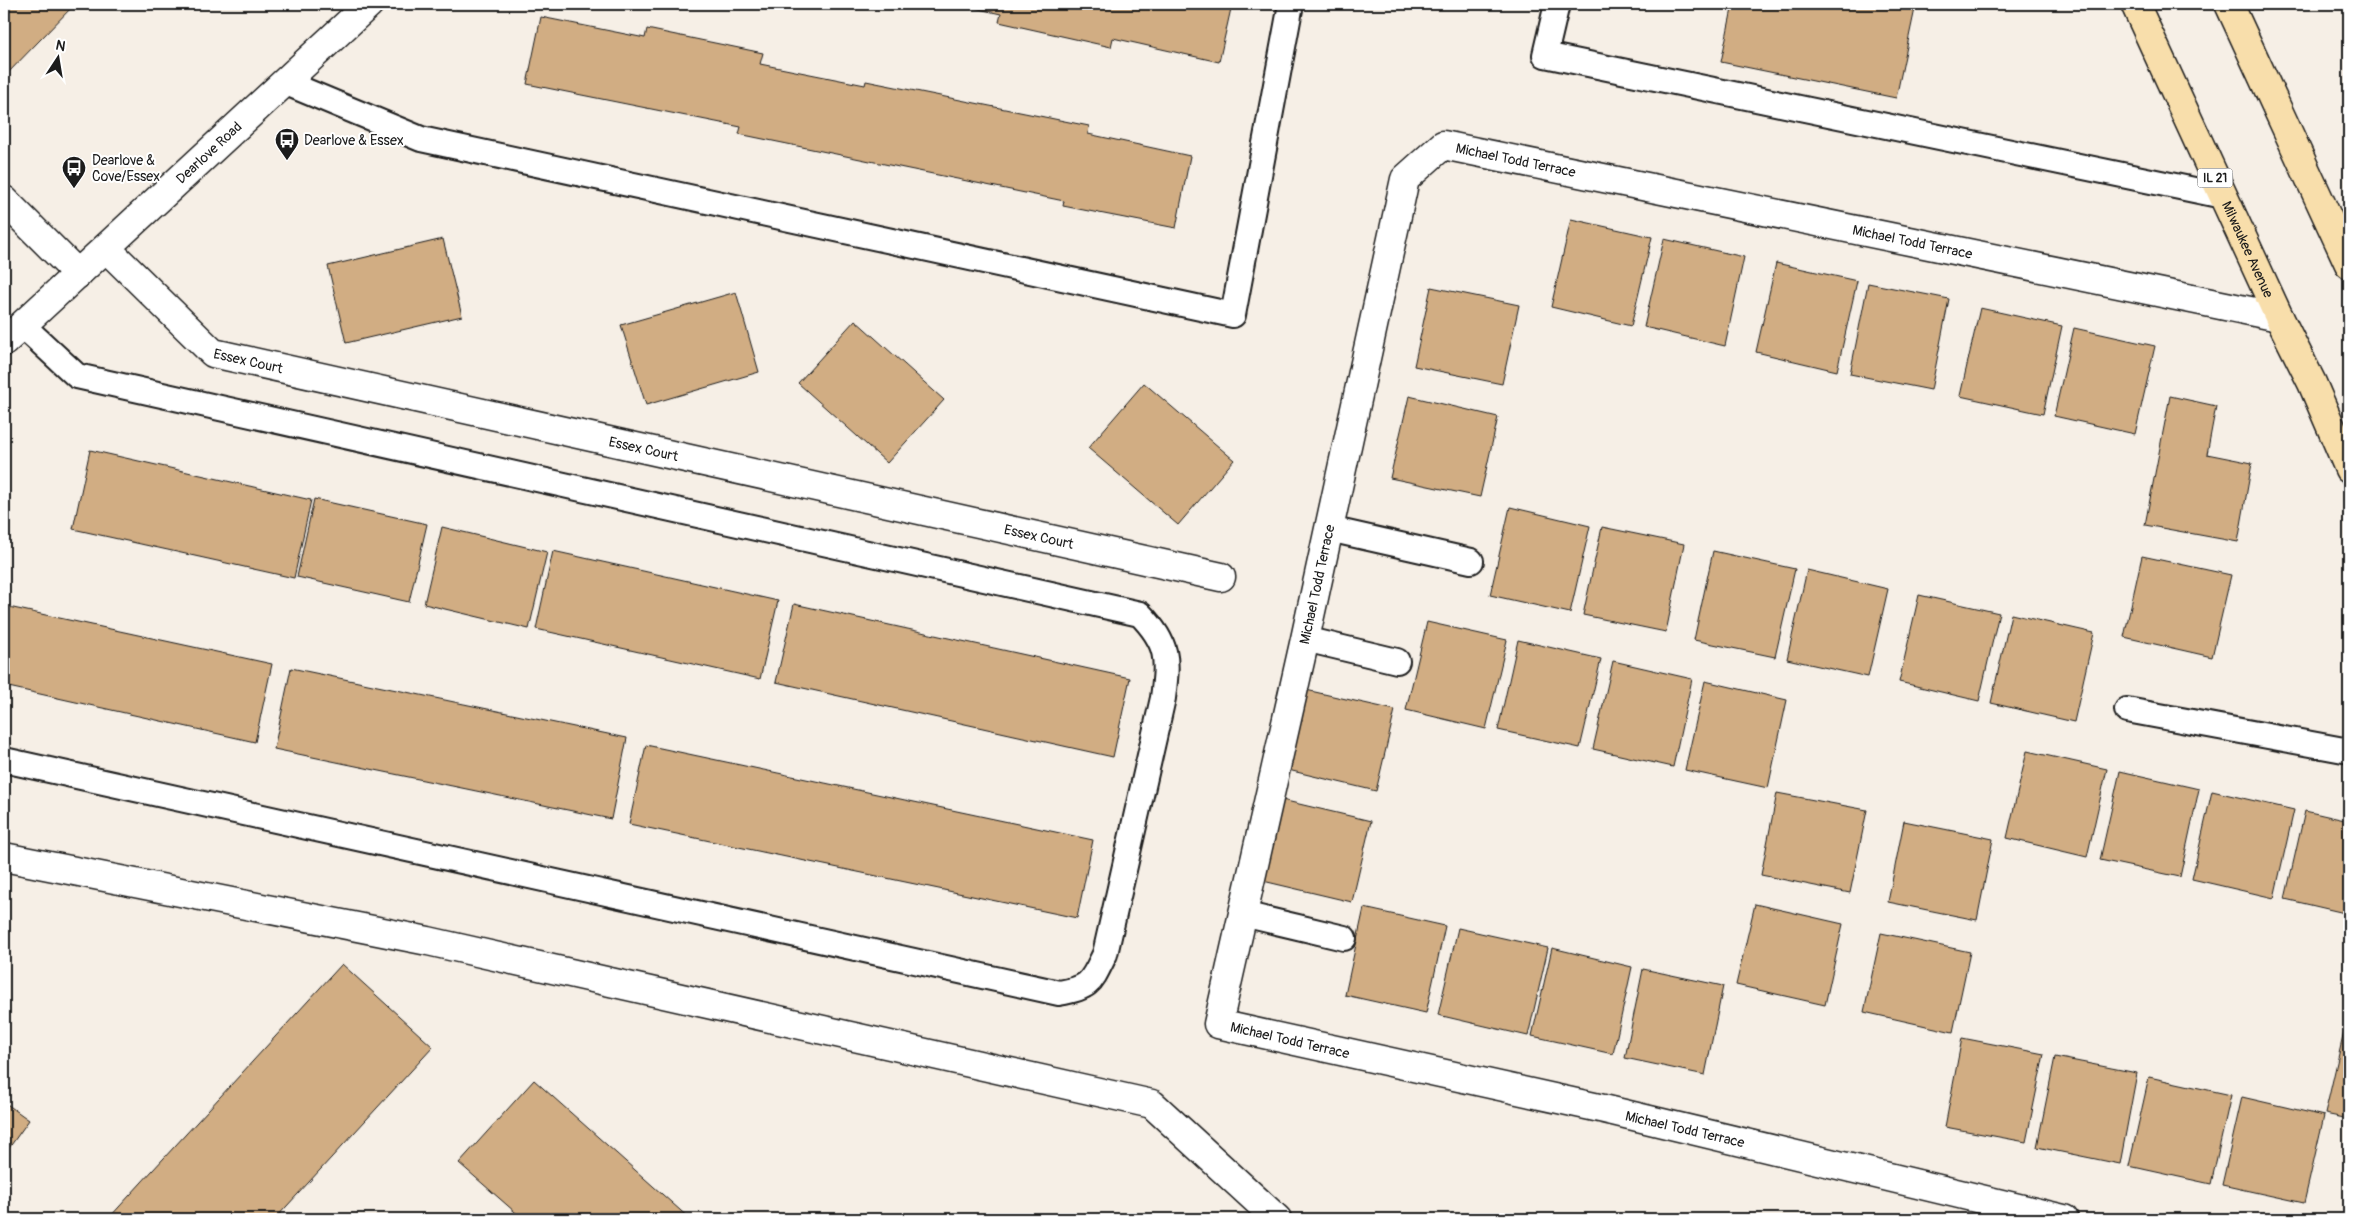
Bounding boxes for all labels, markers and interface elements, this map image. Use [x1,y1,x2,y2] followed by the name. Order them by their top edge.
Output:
[32,32,82,82] north arrow
[54,36,67,55] text: N
[173,118,246,187] street label: Dearlove Road
[274,127,300,161] bus stop icon: Dearlove & Essex
[304,132,404,149] place label: Dearlove & Essex
[1454,140,1577,181] street label: Michael Todd Terrace
[92,152,160,185] place label: Dearlove & Cove/Essex
[61,155,87,189] bus stop icon: Dearlove & Cove/Essex
[2198,168,2232,188] road number: IL 21
[2218,198,2277,301] street label: Milwaukee Avenue
[1851,221,1974,263] street label: Michael Todd Terrace
[212,345,285,377] street label: Essex Court
[607,433,680,465] street label: Essex Court
[1003,521,1075,553] street label: Essex Court
[1296,523,1339,646] street label: Michael Todd Terrace
[1229,1019,1351,1062] street label: Michael Todd Terrace
[1624,1108,1746,1151] street label: Michael Todd Terrace

